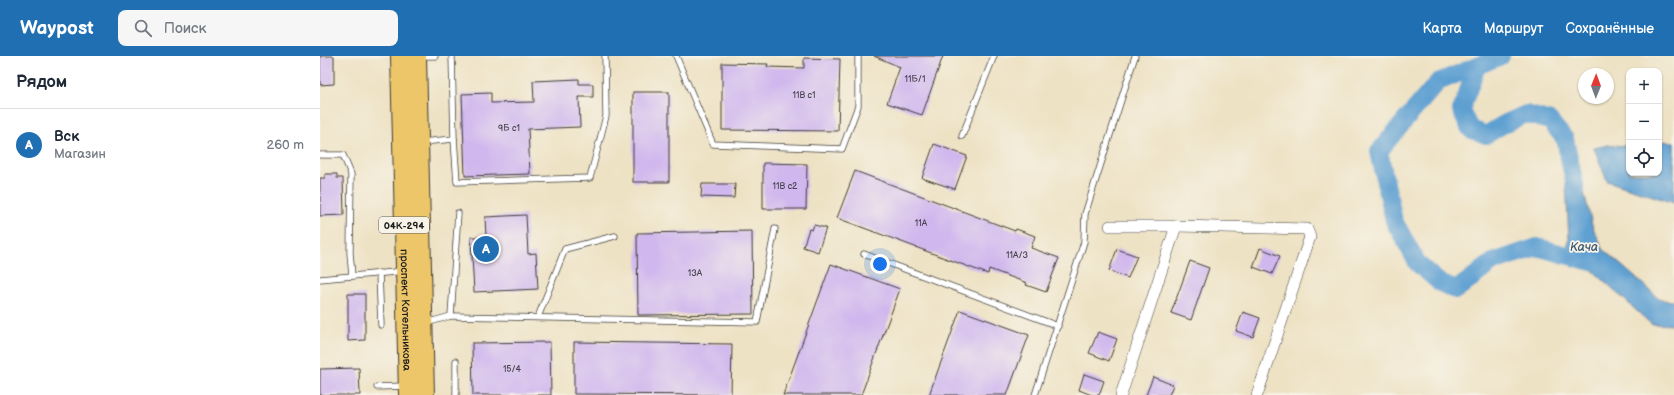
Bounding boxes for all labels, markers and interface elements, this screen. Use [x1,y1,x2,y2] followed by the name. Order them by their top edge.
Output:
[118,10,398,46] search box
[20,17,94,40] text: Waypost
[132,17,154,39] icon: search
[164,19,206,38] text: Поиск
[1423,20,1462,37] text: Карта
[1484,20,1544,37] text: Маршрут
[1566,20,1654,37] text: Сохранённые
[1578,68,1614,104] north arrow
[1626,68,1662,176] map controls
[1626,68,1662,104] button: +
[16,72,67,92] text: Рядом
[905,74,925,85] house number: 11Б/1
[792,90,816,101] house number: 11В с1
[1626,104,1662,140] button: −
[498,123,520,134] house number: 9Б с1
[54,127,79,146] text: Вск
[25,137,33,153] text: A
[266,137,304,153] text: 260 m
[1626,140,1662,176] button: locate
[54,146,106,162] text: Магазин
[773,181,798,192] house number: 11В с2
[379,217,429,233] road number: 04К-294
[915,218,928,229] house number: 11А
[473,234,499,264] pin: A
[1570,240,1598,255] water label: Кача
[398,249,413,372] street label: проспект Котельникова
[1006,250,1028,261] house number: 11А/3
[870,254,890,274] your location
[688,268,703,279] house number: 13А
[503,364,522,375] house number: 15/4

